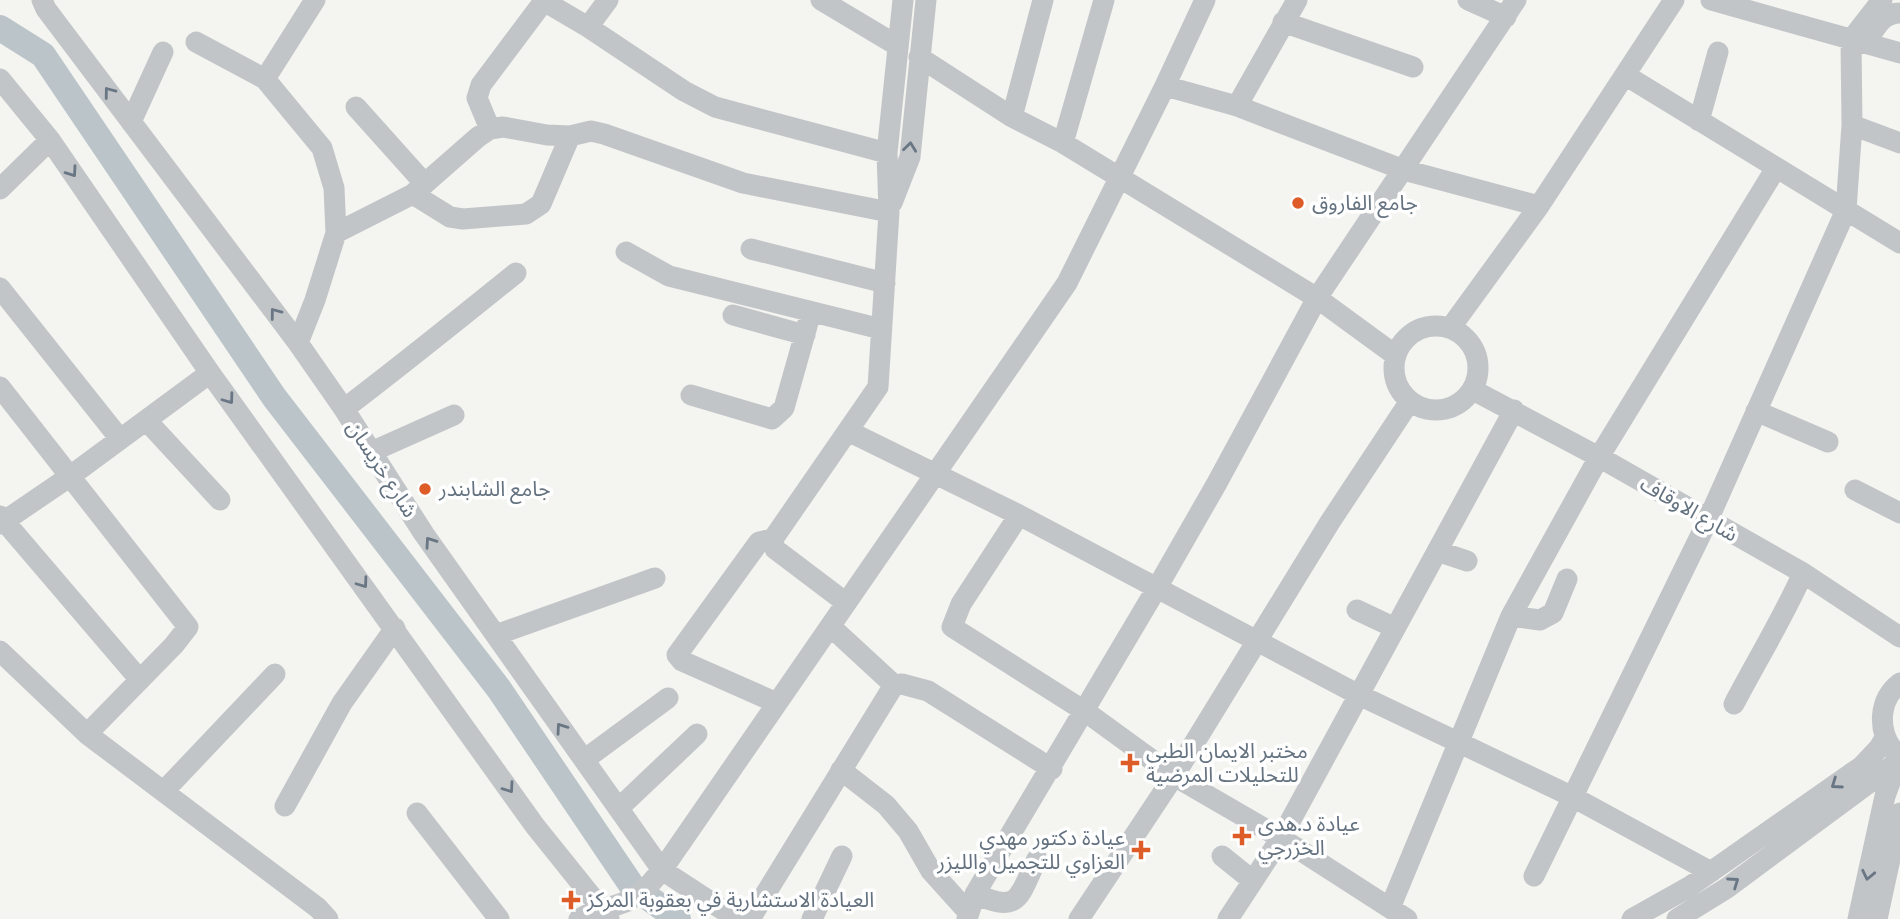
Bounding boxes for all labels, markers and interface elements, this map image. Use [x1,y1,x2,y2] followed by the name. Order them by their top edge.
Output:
[104,87,117,100] one-way arrow
[903,141,918,153] one-way arrow
[64,164,76,177] one-way arrow
[1312,191,1418,218] place label: جامع الفاروق
[1290,195,1306,211] marker: جامع الفاروق
[271,308,283,321] one-way arrow
[221,391,233,404] one-way arrow
[339,416,422,524] street label: شارع خريسان
[1634,471,1742,549] street label: شارع الاوقاف
[438,477,551,504] place label: جامع الشابندر
[417,481,433,497] marker: جامع الشابندر
[426,537,438,550] one-way arrow
[354,575,367,588] one-way arrow
[557,723,569,736] one-way arrow
[1146,739,1308,790] place label: مختبر الايمان الطبي للتحليلات المرضية
[1120,753,1140,773] marker: مختبر الايمان الطبي للتحليلات المرضية
[1831,776,1844,788] one-way arrow
[501,780,513,793] one-way arrow
[1258,812,1360,864] place label: عيادة د.هدى الخزرجي
[936,826,1125,878] place label: عيادة دكتور مهدي العزاوي للتجميل والليزر
[1232,826,1252,846] marker: عيادة د.هدى الخزرجي
[1131,840,1151,860] marker: عيادة دكتور مهدي العزاوي للتجميل والليزر
[1861,869,1876,881] one-way arrow
[1726,878,1739,890] one-way arrow
[586,888,874,916] place label: العيادة الاستشارية في بعقوبة المركز
[561,890,581,910] marker: العيادة الاستشارية في بعقوبة المركز

